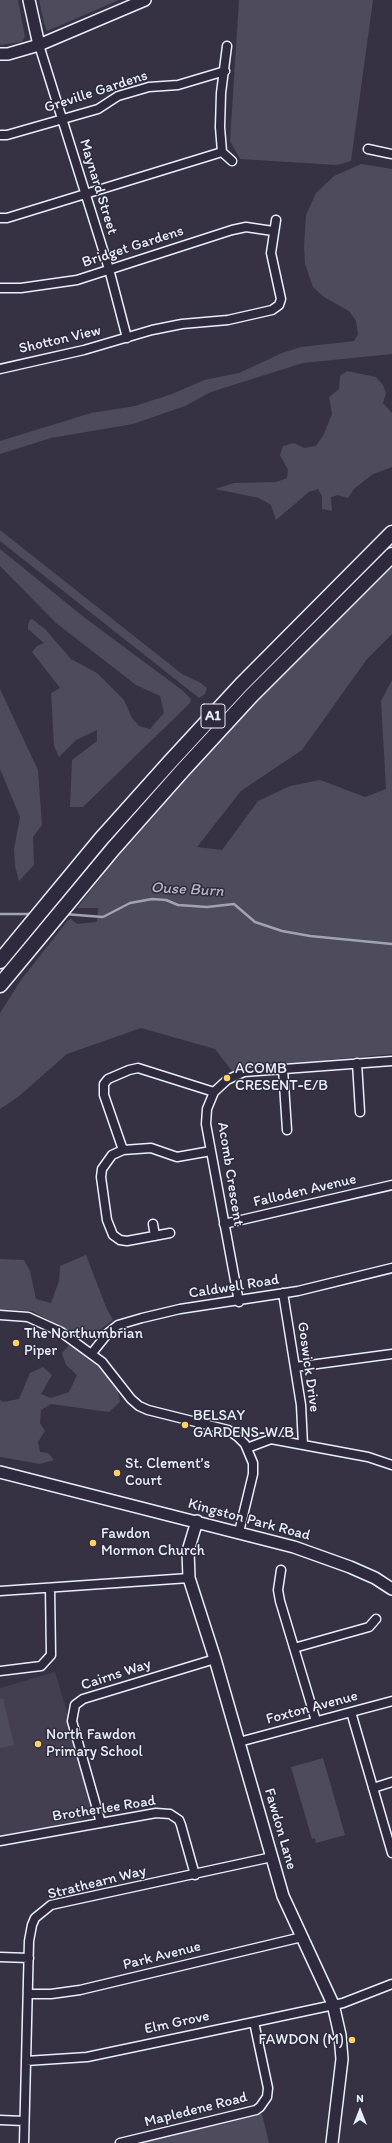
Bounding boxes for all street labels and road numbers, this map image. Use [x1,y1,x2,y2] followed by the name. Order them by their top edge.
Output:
[42,67,150,117] street label: Greville Gardens
[75,137,121,237] street label: Maynard Street
[80,222,186,272] street label: Bridget Gardens
[17,322,103,358] street label: Shotton View
[201,704,225,728] road number: A1
[213,1121,247,1227] street label: Acomb Crescent
[252,1170,358,1212] street label: Falloden Avenue
[188,1271,280,1303] street label: Caldwell Road
[293,1321,323,1413] street label: Goswick Drive
[186,1495,312,1545] street label: Kingston Park Road
[79,1655,153,1695] street label: Cairns Way
[264,1687,360,1729] street label: Foxton Avenue
[260,1786,300,1872] street label: Fawdon Lane
[51,1792,157,1826] street label: Brotherlee Road
[46,1862,148,1904] street label: Strathearn Way
[121,1938,203,1974] street label: Park Avenue
[143,2007,211,2039] street label: Elm Grove
[143,2088,249,2132] street label: Mapledene Road

